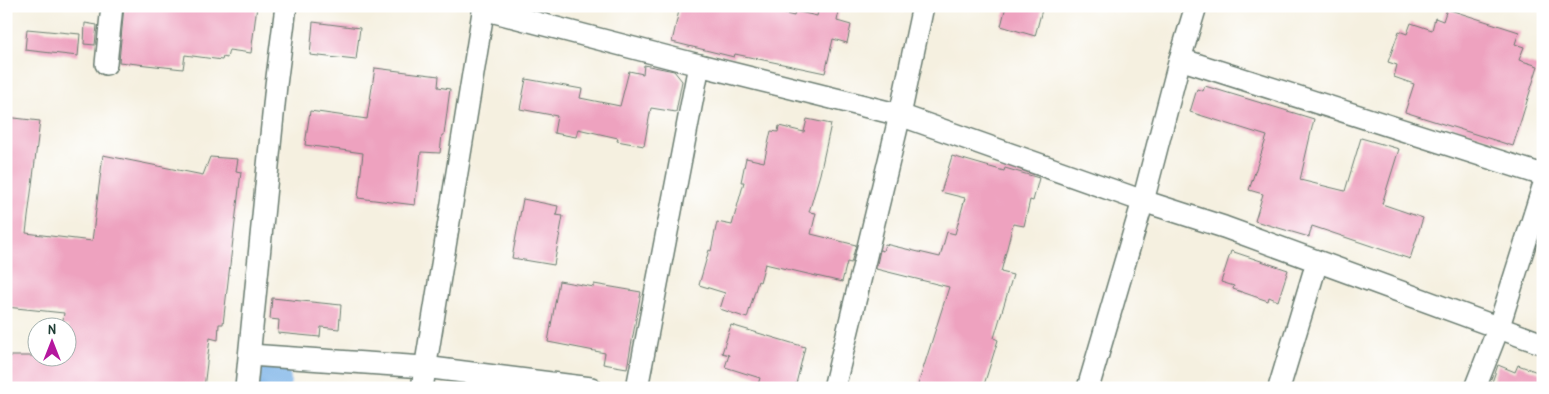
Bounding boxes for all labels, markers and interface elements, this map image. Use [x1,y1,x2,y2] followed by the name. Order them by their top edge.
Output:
[28,316,78,366] north arrow
[48,319,56,338] text: N

